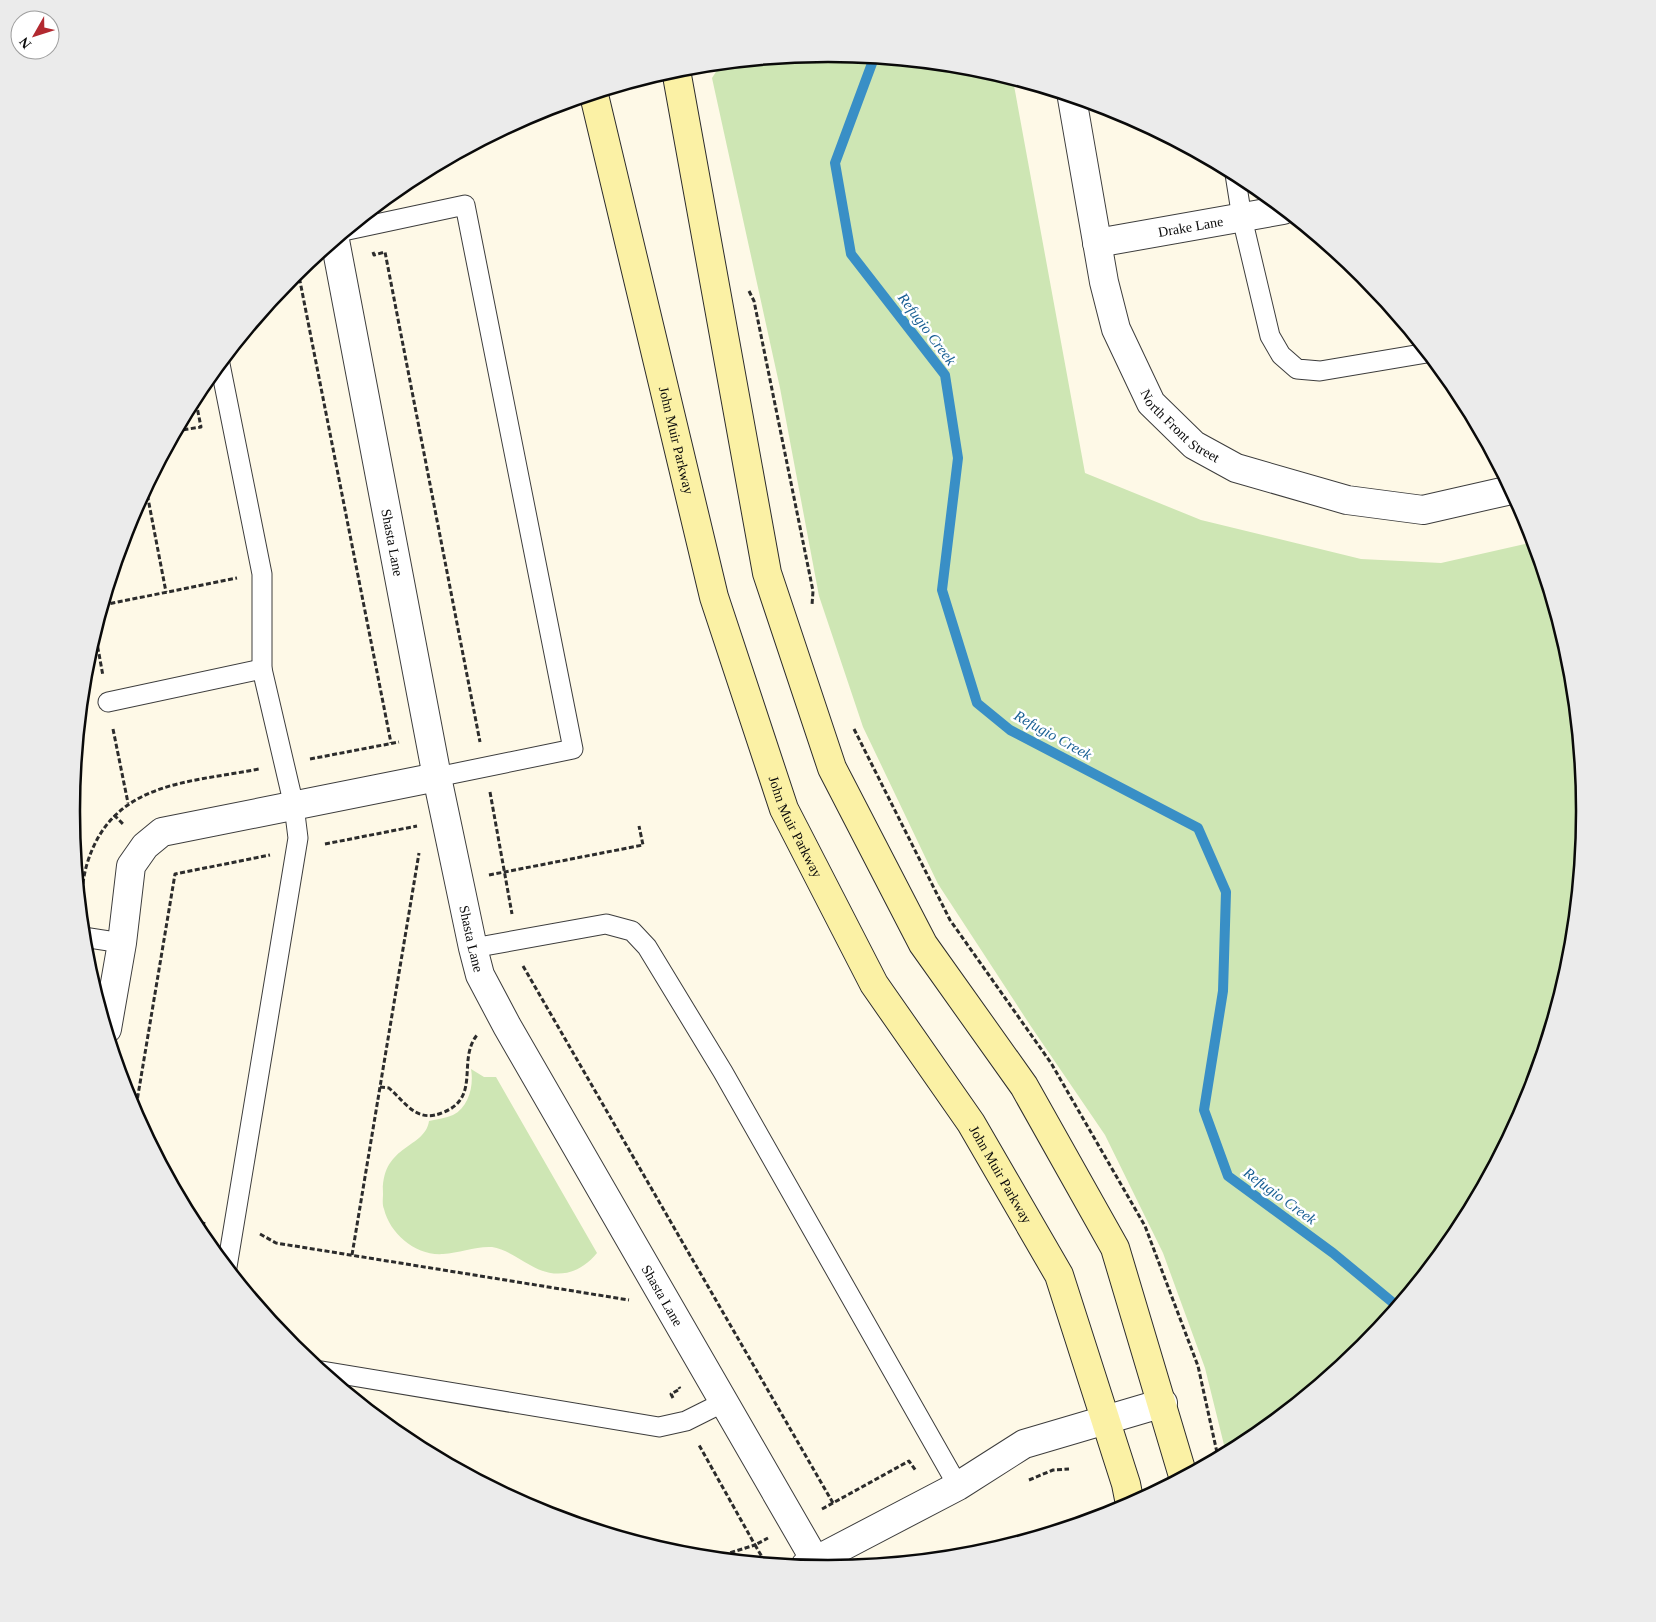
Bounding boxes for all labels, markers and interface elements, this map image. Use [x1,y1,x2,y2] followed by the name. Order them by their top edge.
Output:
[10,10,60,60] north arrow
[16,34,34,52] text: N
[1157,214,1224,240] street label: Drake Lane
[894,289,959,368] water label: Refugio Creek
[656,385,696,496] street label: John Muir Parkway
[1138,387,1222,466] street label: North Front Street
[378,508,406,578] street label: Shasta Lane
[1011,707,1095,763] water label: Refugio Creek
[766,774,825,880] street label: John Muir Parkway
[456,904,486,974] street label: Shasta Lane
[966,1123,1034,1226] street label: John Muir Parkway
[1240,1164,1320,1228] water label: Refugio Creek
[638,1262,685,1329] street label: Shasta Lane

